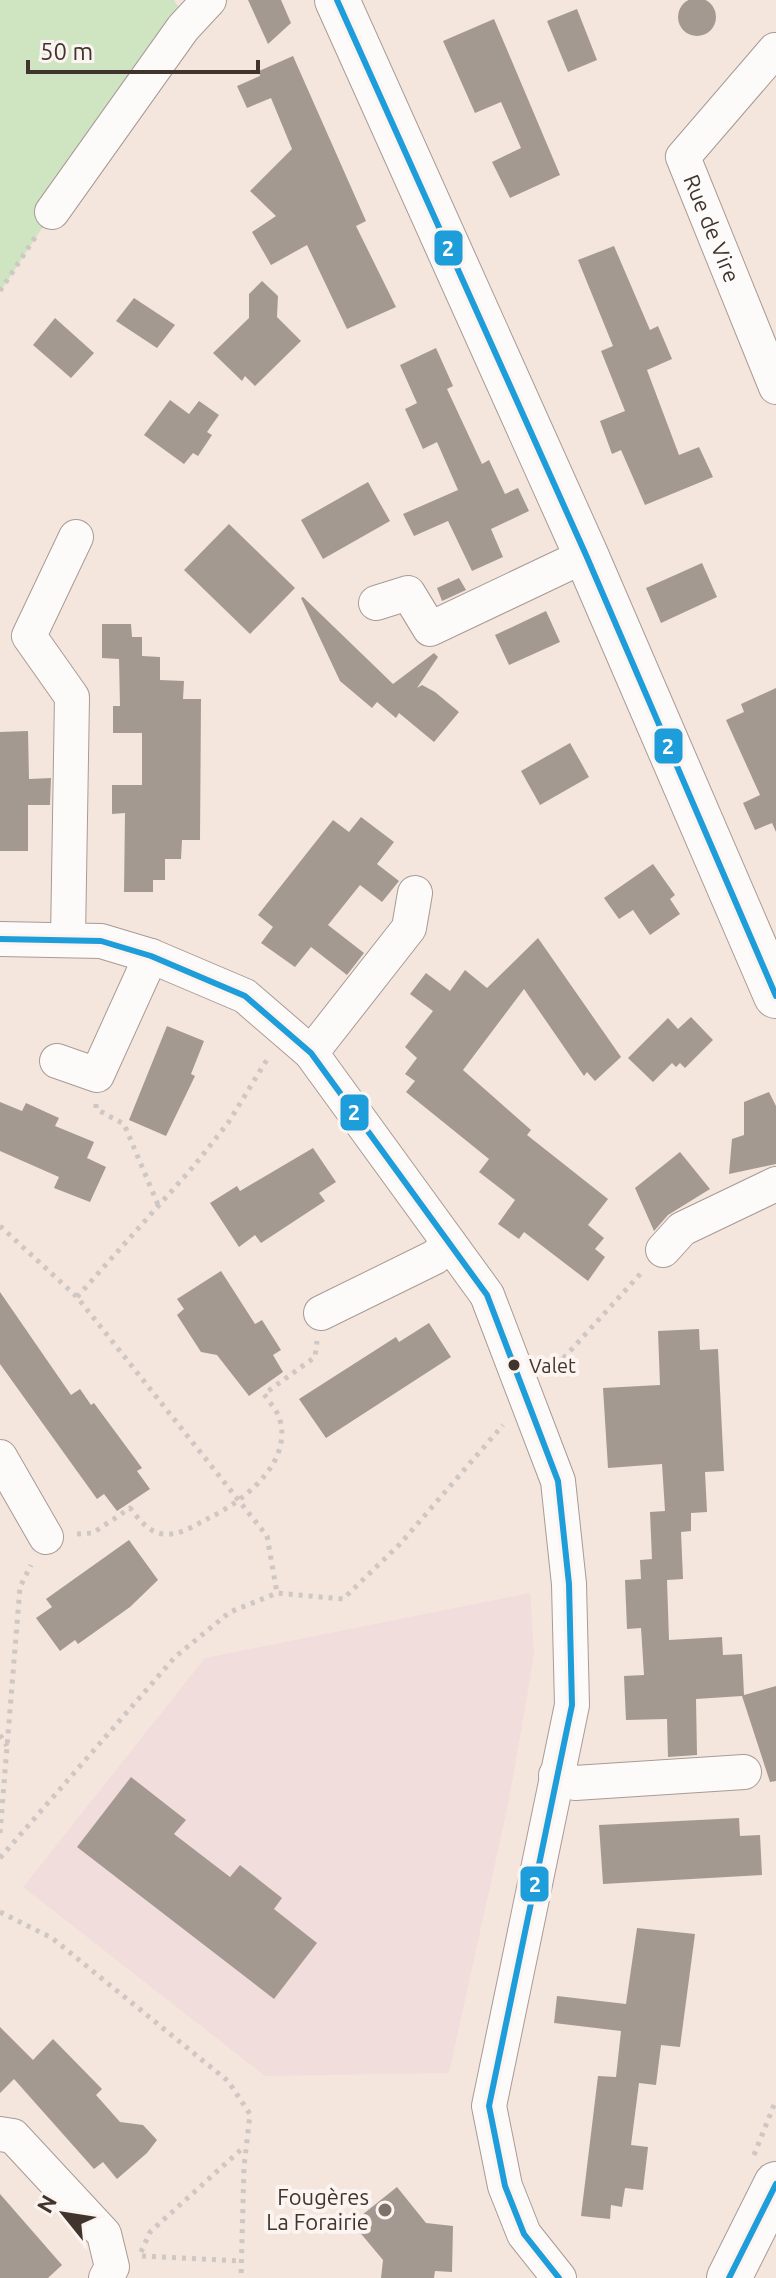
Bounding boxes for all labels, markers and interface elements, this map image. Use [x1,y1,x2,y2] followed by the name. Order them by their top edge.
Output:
[28,24,258,74] scale bar
[40,38,93,65] text: 50 m
[679,171,745,286] street label: Rue de Vire
[433,229,464,267] line badge: 2
[442,235,454,260] text: 2
[653,727,684,765] line badge: 2
[662,733,674,758] text: 2
[339,1093,370,1132] line badge: 2
[348,1099,360,1124] text: 2
[529,1354,576,1377] place label: Valet
[506,1357,522,1373] marker: Valet
[519,1865,550,1903] line badge: 2
[529,1871,541,1896] text: 2
[24,2174,104,2254] north arrow
[266,2184,369,2234] place label: Fougères La Forairie
[31,2190,61,2217] text: N
[376,2201,394,2219] marker: Fougères La Forairie

